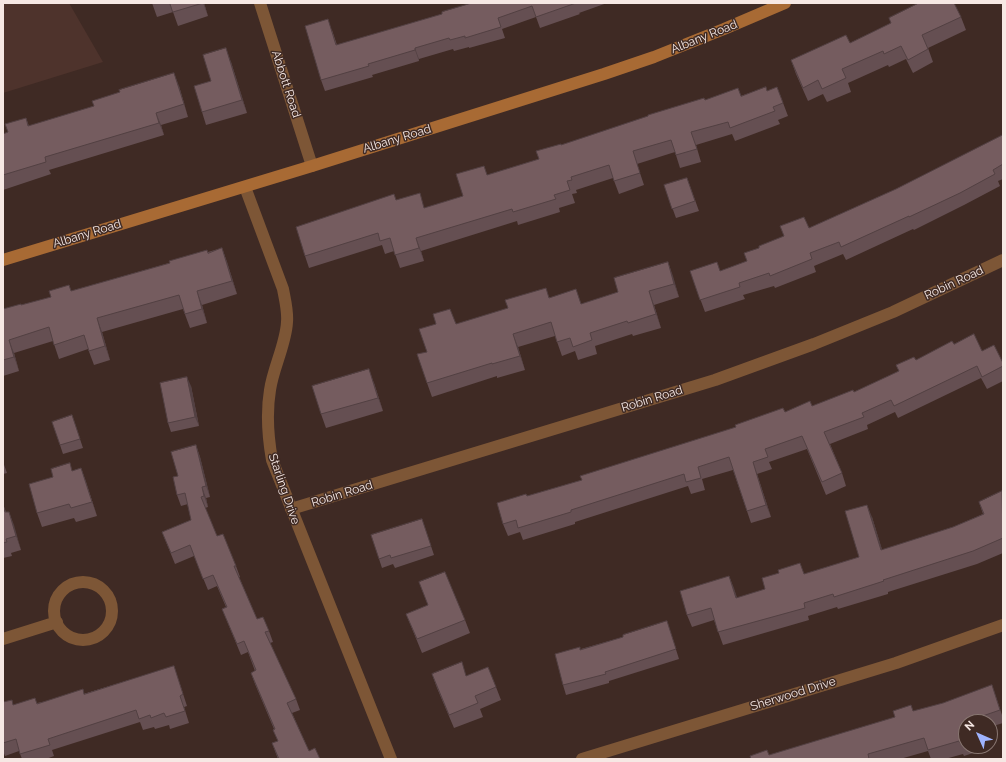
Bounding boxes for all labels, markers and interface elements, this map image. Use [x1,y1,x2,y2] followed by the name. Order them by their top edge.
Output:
[669,17,739,57] street label: Albany Road
[268,49,304,119] street label: Abbott Road
[361,122,433,156] street label: Albany Road
[51,217,123,251] street label: Albany Road
[922,263,986,303] street label: Robin Road
[619,383,685,415] street label: Robin Road
[265,452,303,526] street label: Starling Drive
[309,478,375,510] street label: Robin Road
[749,674,837,714] street label: Sherwood Drive
[958,714,998,754] north arrow
[962,718,977,733] text: N

